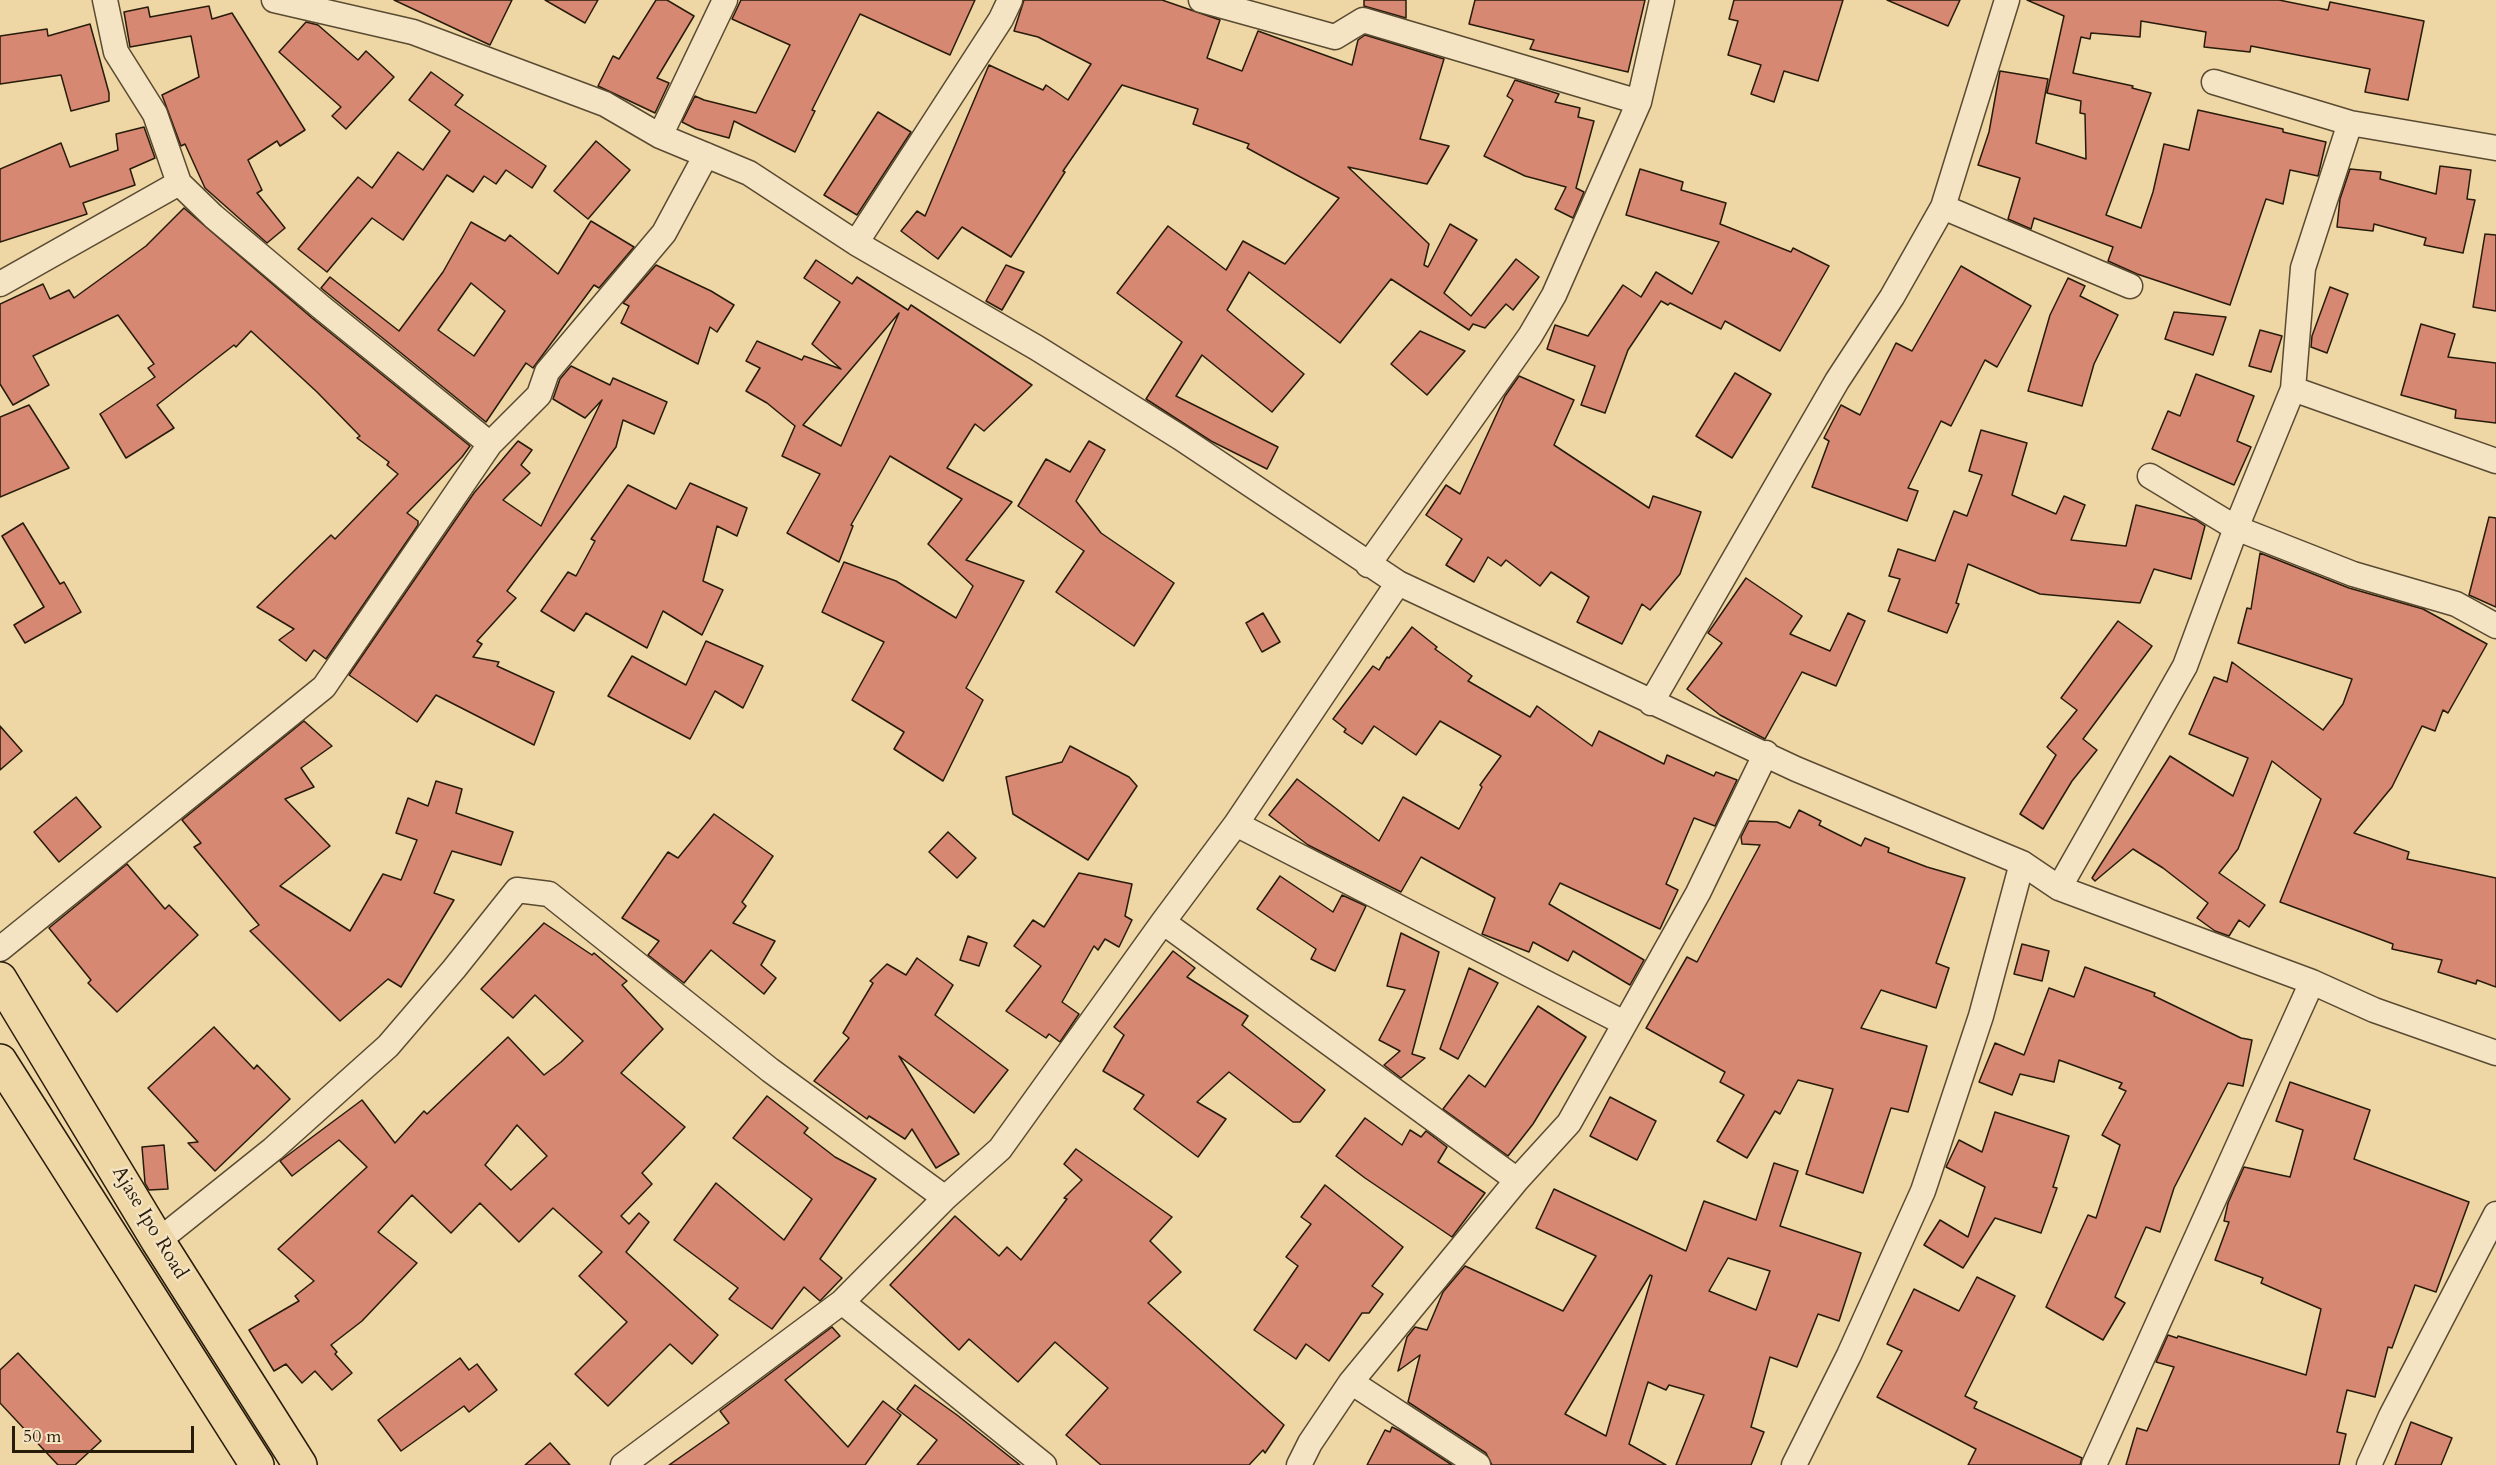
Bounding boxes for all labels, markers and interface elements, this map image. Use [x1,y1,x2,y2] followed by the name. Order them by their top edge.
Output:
[106,1162,192,1284] street label: Ajase Ipo Road
[15,1414,196,1452] scale bar
[23,1424,62,1449] text: 50 m

